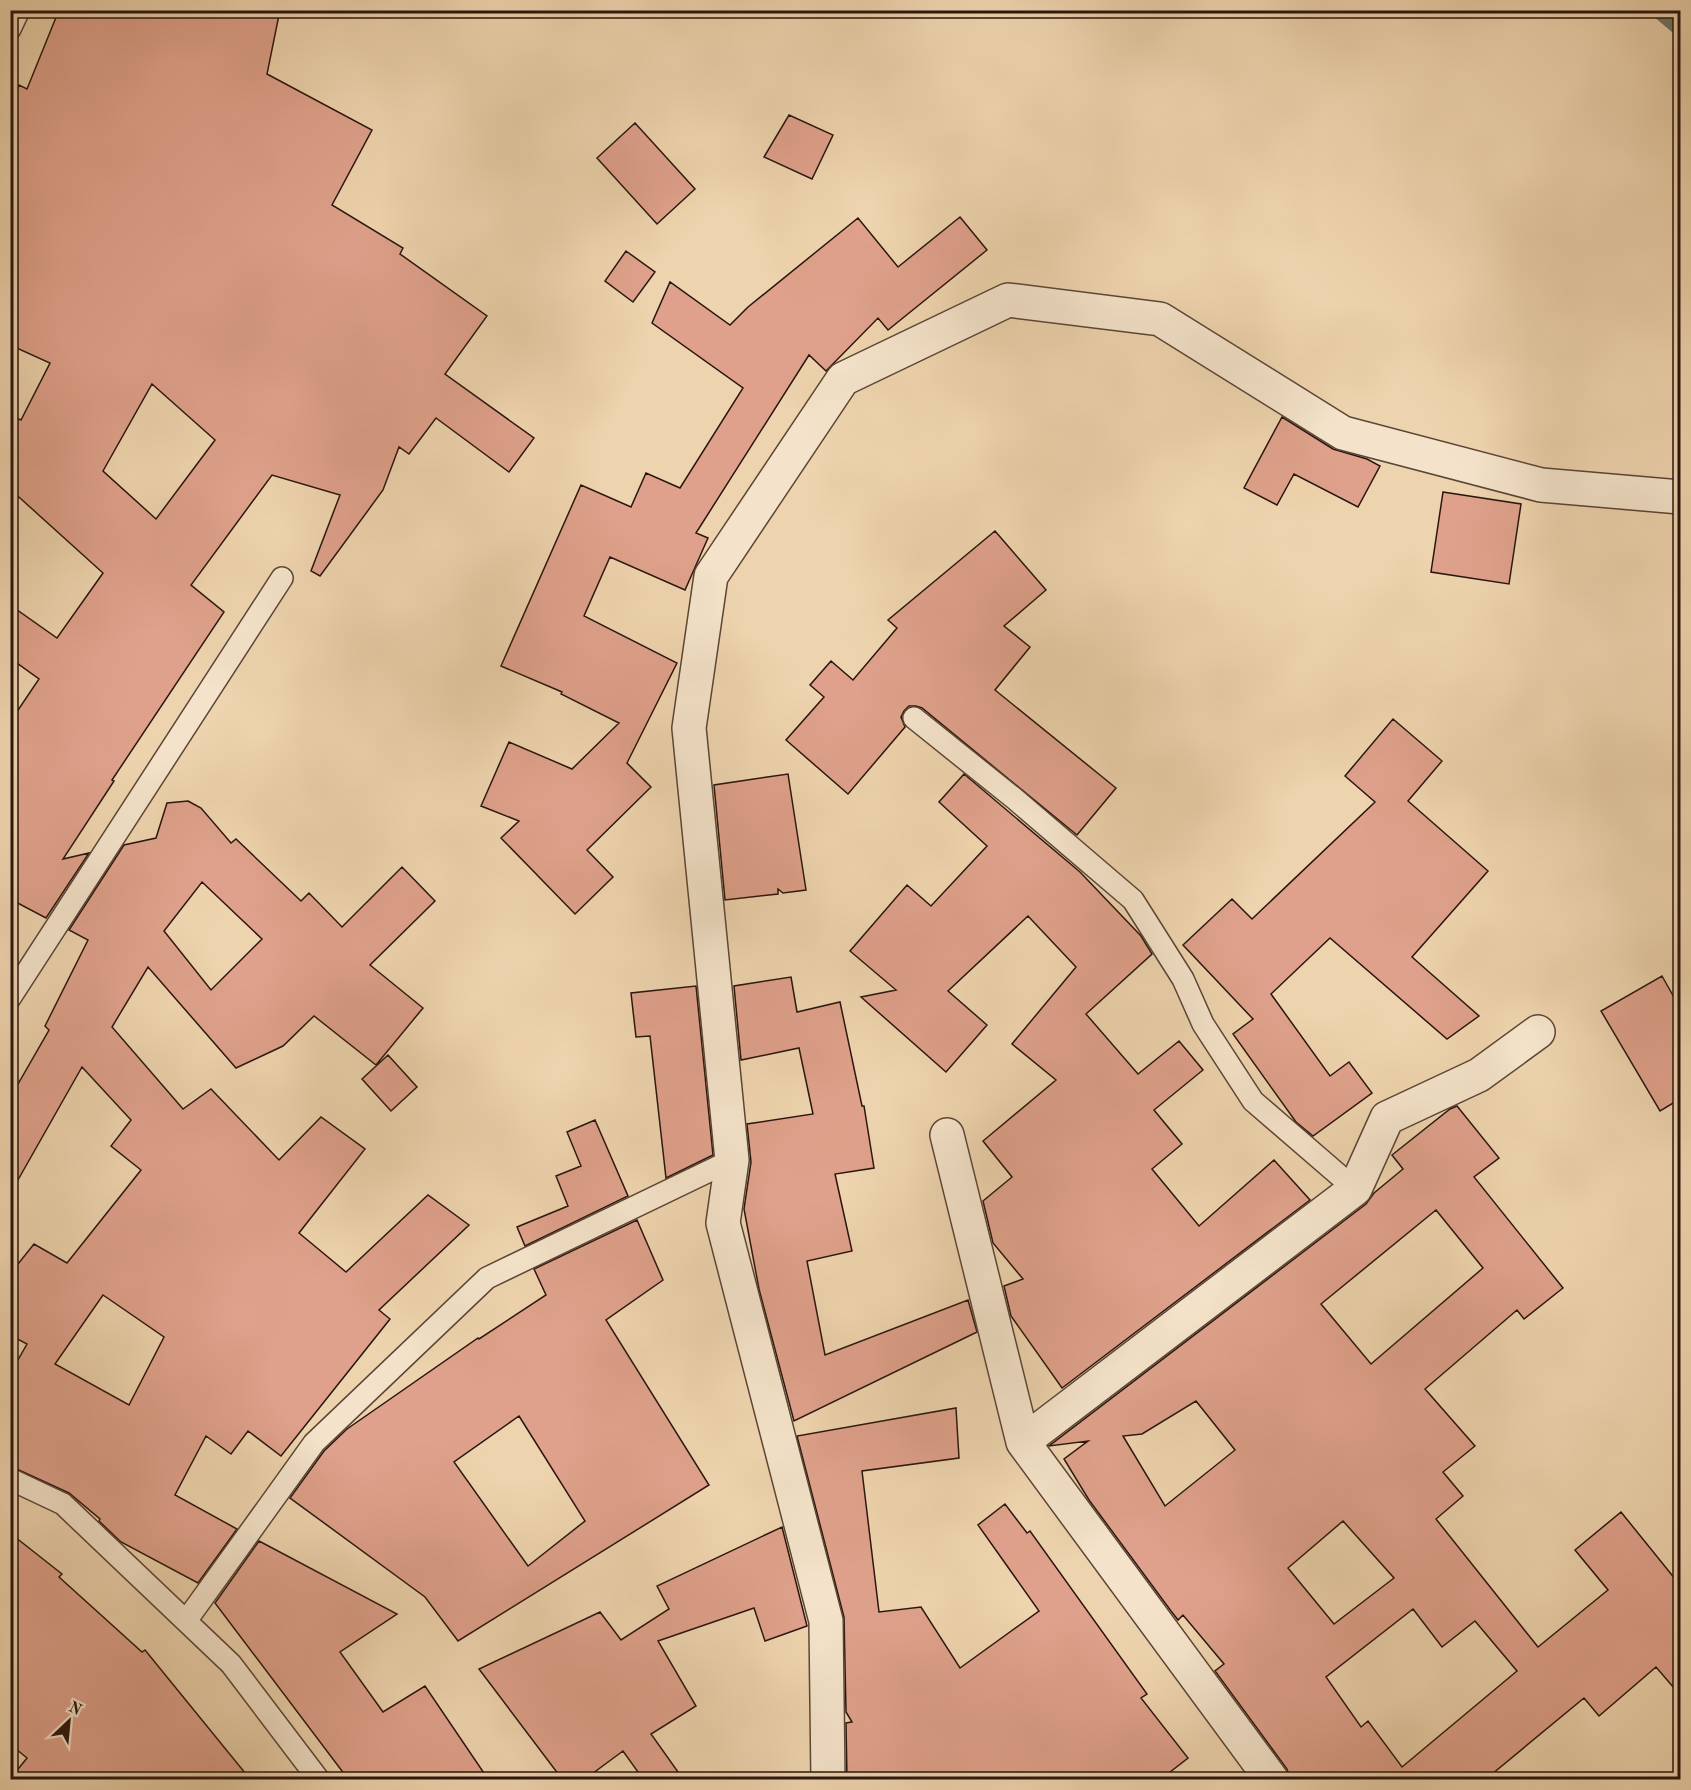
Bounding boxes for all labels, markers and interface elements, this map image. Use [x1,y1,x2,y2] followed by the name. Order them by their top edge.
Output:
[39,1691,99,1751] north arrow
[66,1699,84,1720] text: N

